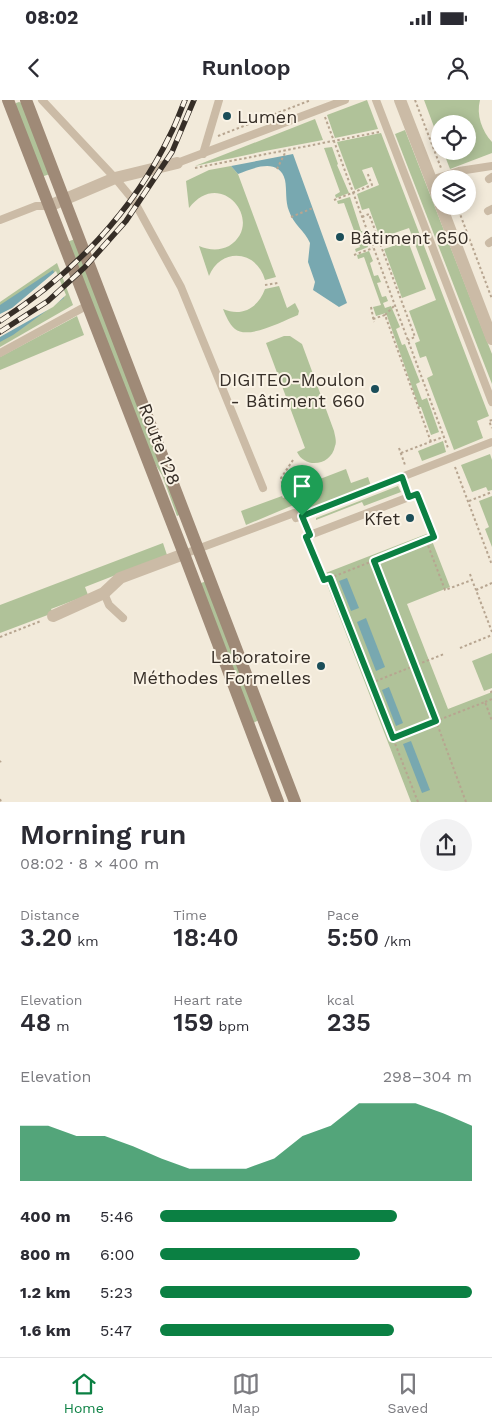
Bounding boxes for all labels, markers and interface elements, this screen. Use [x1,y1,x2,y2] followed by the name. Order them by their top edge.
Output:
[25,6,78,29] text: 08:02
[20,54,48,82] icon: back
[444,54,472,82] icon: person
[201,55,291,80] text: Runloop
[237,106,297,127] place label: Lumen
[221,110,233,122] marker: Lumen
[431,115,476,215] map controls
[431,115,476,160] button: locate
[431,170,476,215] button: layers
[350,227,469,248] place label: Bâtiment 650
[334,231,346,243] marker: Bâtiment 650
[219,369,365,411] place label: DIGITEO-Moulon - Bâtiment 660
[369,383,381,395] marker: DIGITEO-Moulon - Bâtiment 660
[135,400,185,488] street label: Route 128
[281,465,323,516] pin
[288,472,316,500] icon: arrive
[364,508,400,529] place label: Kfet
[404,512,416,524] marker: Kfet
[132,646,311,688] place label: Laboratoire Méthodes Formelles
[315,660,327,672] marker: Laboratoire Méthodes Formelles
[20,818,186,851] text: Morning run
[420,819,472,871] button: share
[20,854,159,873] text: 08:02 · 8 × 400 m
[20,907,80,923] text: Distance
[173,907,207,923] text: Time
[327,907,359,923] text: Pace
[20,923,72,952] text: 3.20
[173,923,239,952] text: 18:40
[327,923,379,952] text: 5:50
[72,933,99,949] text: km
[379,933,411,949] text: /km
[20,992,83,1008] text: Elevation
[173,992,243,1008] text: Heart rate
[327,992,354,1008] text: kcal
[20,1008,51,1037] text: 48
[173,1008,214,1037] text: 159
[327,1008,371,1037] text: 235
[51,1018,70,1034] text: m
[214,1018,249,1034] text: bpm
[20,1067,91,1086] text: Elevation
[383,1067,472,1086] text: 298–304 m
[20,1207,71,1226] text: 400 m
[100,1207,134,1226] text: 5:46
[20,1245,70,1264] text: 800 m
[100,1245,134,1264] text: 6:00
[20,1283,71,1302] text: 1.2 km
[100,1283,133,1302] text: 5:23
[20,1321,71,1340] text: 1.6 km
[100,1321,132,1340] text: 5:47
[64,1370,104,1416] tab: Home
[231,1370,260,1416] tab: Map
[388,1370,428,1416] tab: Saved

